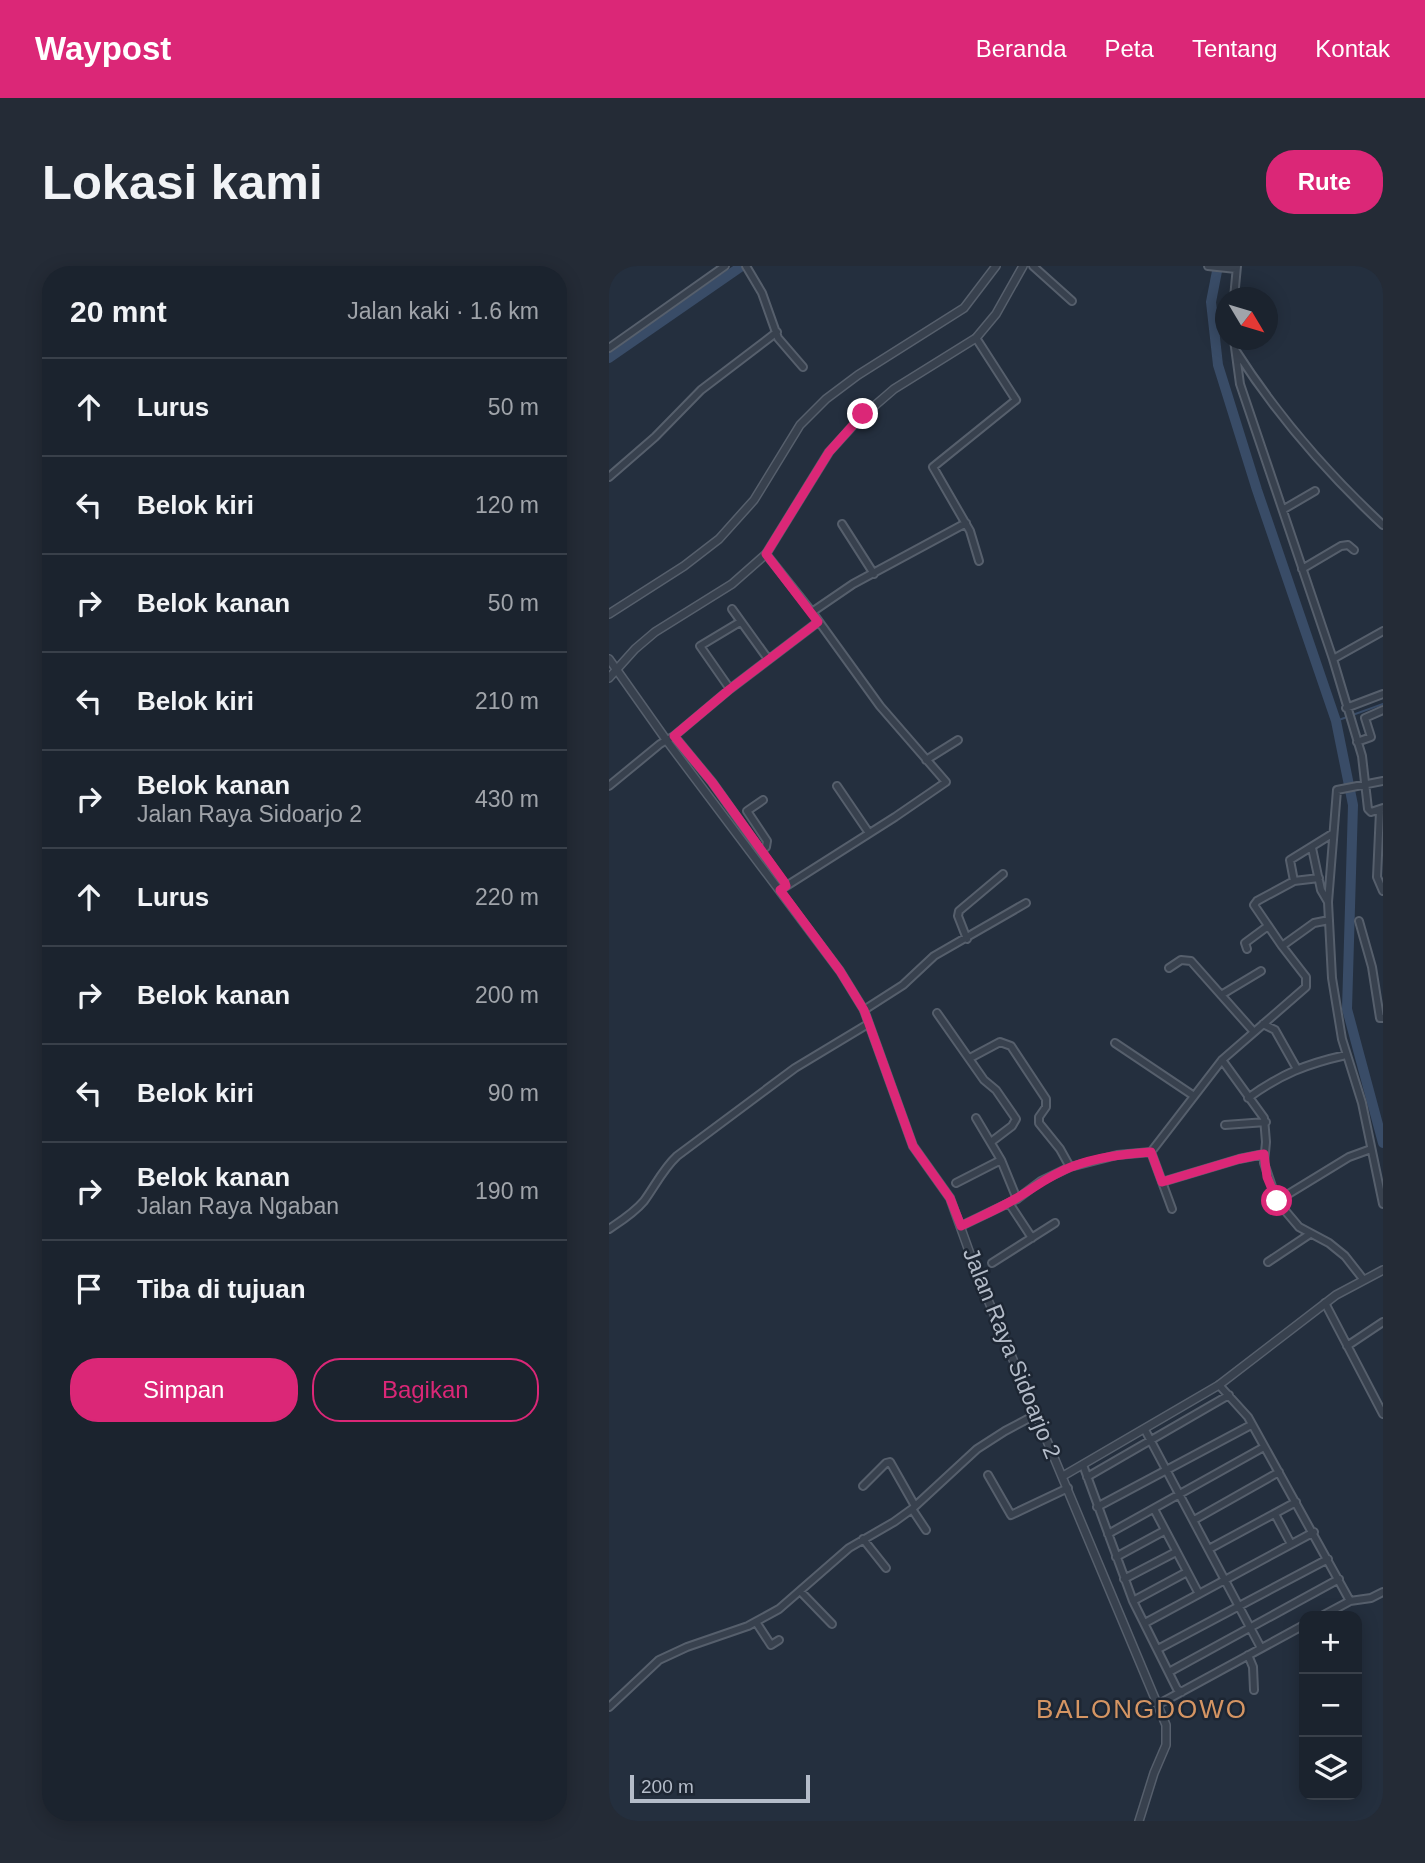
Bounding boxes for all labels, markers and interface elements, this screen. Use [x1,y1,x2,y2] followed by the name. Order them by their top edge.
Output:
[35,30,171,67] text: Waypost
[976,35,1067,62] text: Beranda
[1105,35,1154,62] text: Peta
[1192,35,1277,62] text: Tentang
[1315,35,1390,62] text: Kontak
[1266,150,1383,214] button: Rute
[42,155,323,209] text: Lokasi kami
[1215,287,1278,350] north arrow
[70,295,167,328] text: 20 mnt
[347,298,539,324] text: Jalan kaki · 1.6 km
[70,388,108,426] icon: ahead
[137,392,209,422] text: Lurus
[488,394,539,420] text: 50 m
[847,398,878,429] route end
[70,486,108,524] icon: left
[137,490,254,520] text: Belok kiri
[475,492,539,518] text: 120 m
[70,584,108,622] icon: right
[137,588,290,618] text: Belok kanan
[488,590,539,616] text: 50 m
[70,682,108,720] icon: left
[137,686,254,716] text: Belok kiri
[475,688,539,714] text: 210 m
[137,770,290,800] text: Belok kanan
[70,780,108,818] icon: right
[475,786,539,812] text: 430 m
[137,801,362,827] text: Jalan Raya Sidoarjo 2
[70,878,108,916] icon: ahead
[137,882,209,912] text: Lurus
[475,884,539,910] text: 220 m
[70,976,108,1014] icon: right
[137,980,290,1010] text: Belok kanan
[475,982,539,1008] text: 200 m
[70,1074,108,1112] icon: left
[137,1078,254,1108] text: Belok kiri
[488,1080,539,1106] text: 90 m
[137,1162,290,1192] text: Belok kanan
[70,1172,108,1210] icon: right
[475,1178,539,1204] text: 190 m
[1261,1185,1292,1216] route start
[137,1193,339,1219] text: Jalan Raya Ngaban
[958,1244,1066,1462] street label: Jalan Raya Sidoarjo 2
[70,1270,108,1308] icon: arrive
[137,1274,306,1304] text: Tiba di tujuan
[70,1358,298,1422] button: Simpan
[312,1358,539,1422] button: Bagikan
[1299,1611,1362,1800] map controls
[1299,1611,1362,1674] button: +
[1299,1674,1362,1737] button: −
[1036,1694,1248,1724] district label: BALONGDOWO
[1299,1737,1362,1800] button: layers
[630,1772,810,1804] scale bar
[641,1776,694,1797] text: 200 m

